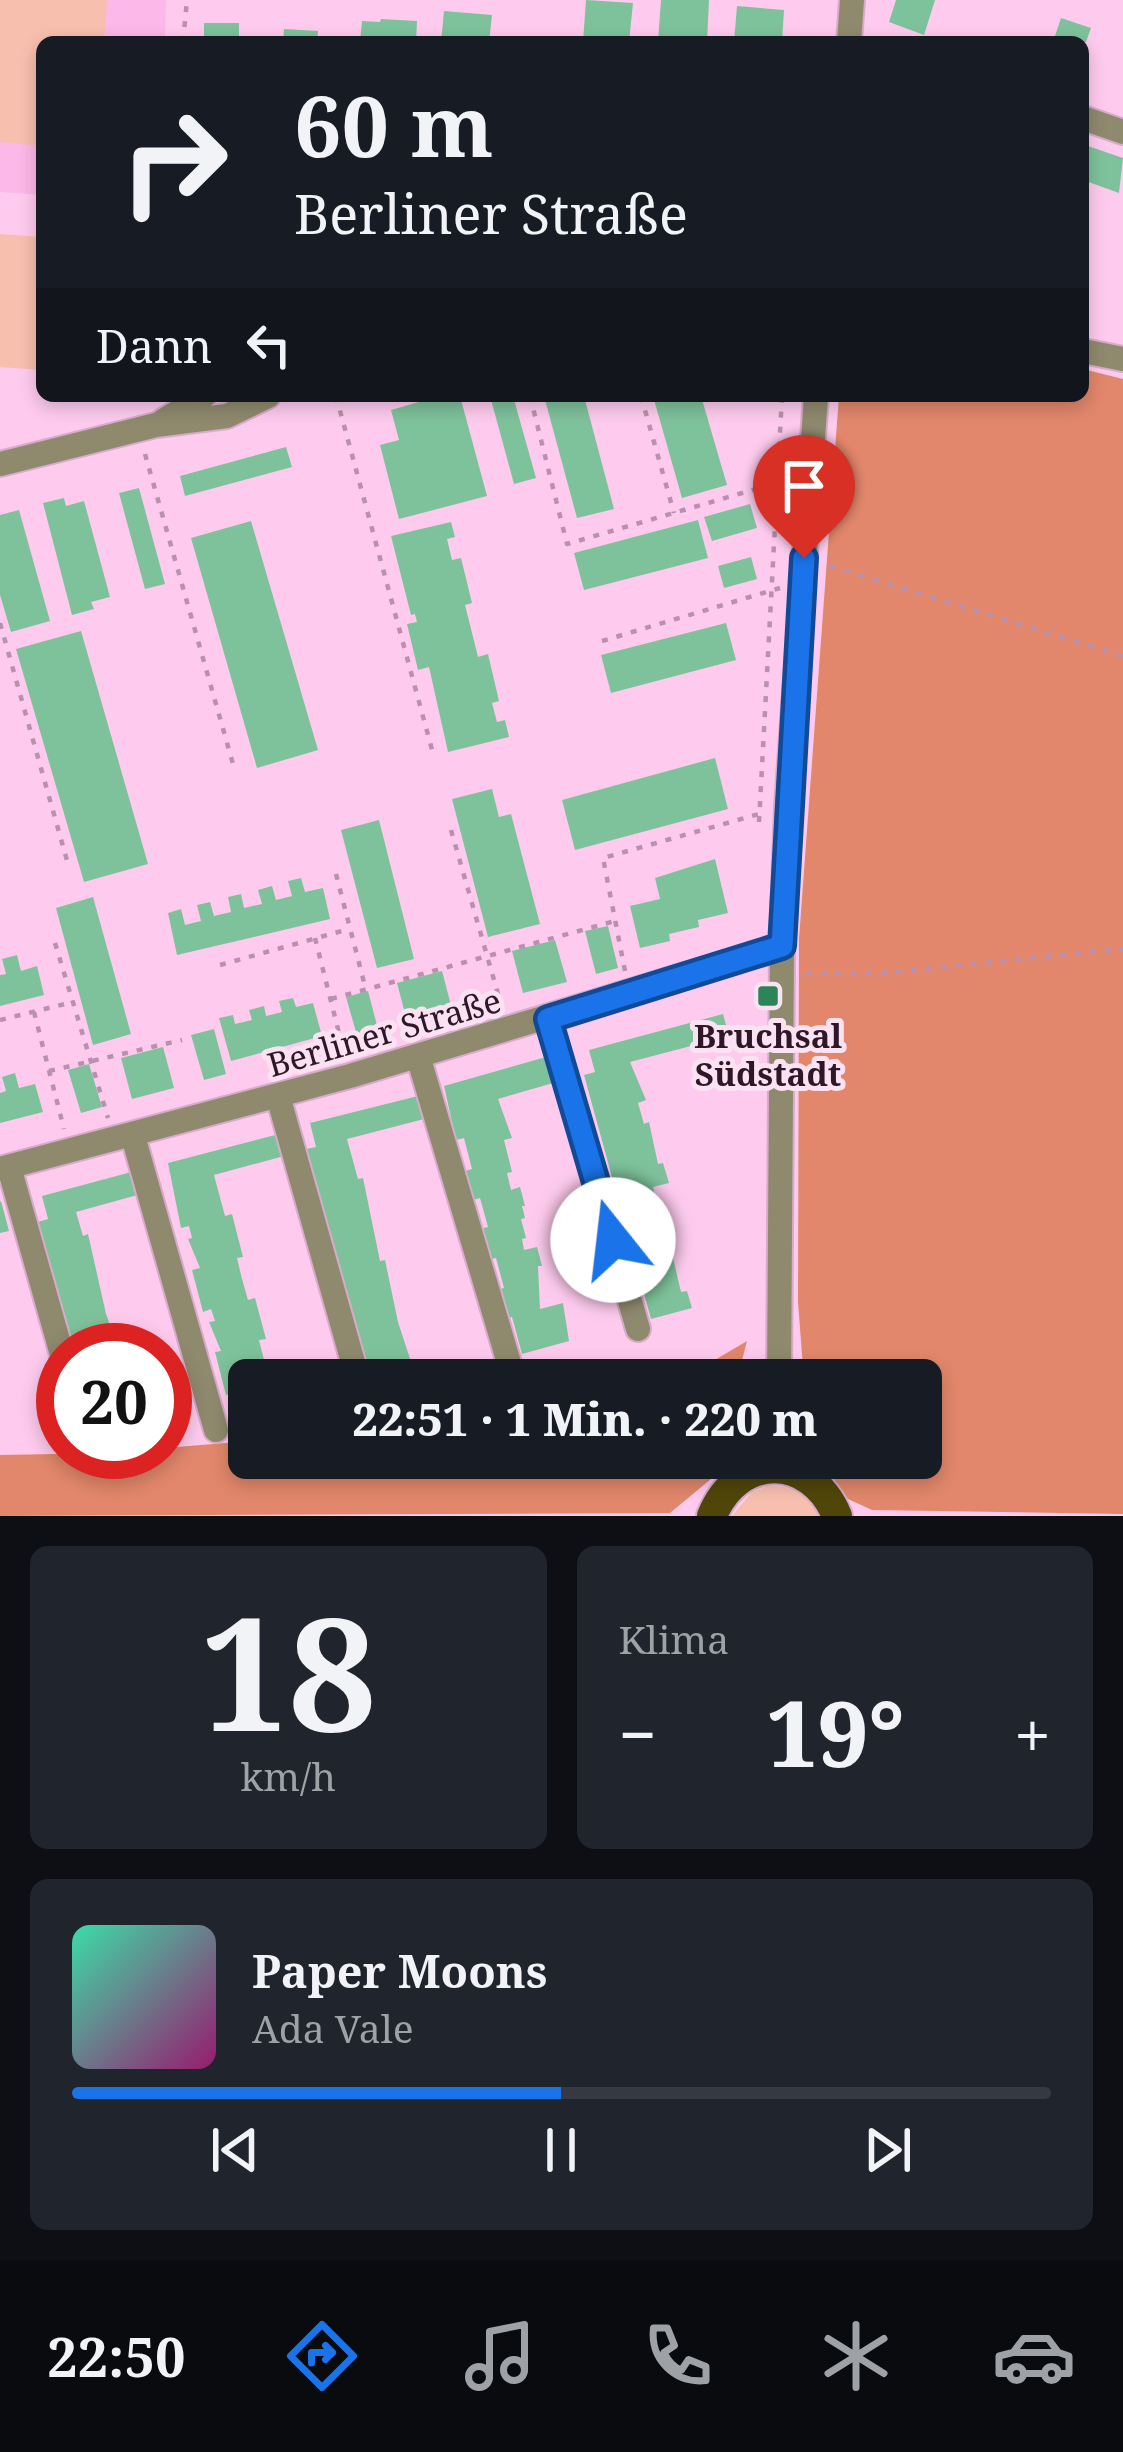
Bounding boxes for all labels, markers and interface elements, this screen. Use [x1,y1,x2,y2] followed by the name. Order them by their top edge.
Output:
[294,67,494,182] text: 60 m
[96,84,252,240] icon: right
[294,176,688,250] text: Berliner Straße
[236,312,302,378] icon: left
[96,315,212,376] text: Dann
[753,435,855,558] pin
[771,453,837,519] icon: arrive
[262,977,506,1087] street label: Berliner Straße
[755,983,781,1009] marker: Bruchsal Südstadt
[694,1013,842,1096] place label: Bruchsal Südstadt
[550,1177,676,1303] position arrow
[36,1323,192,1479] speed limit sign: 20
[352,1388,818,1449] text: 22:51 · 1 Min. · 220 m
[200,1564,376,1777] text: 18
[619,1612,729,1665] text: Klima
[766,1671,904,1793] text: 19°
[619,1688,657,1778] text: −
[1014,1688,1051,1778] text: +
[240,1749,336,1802] text: km/h
[252,1940,547,2001] text: Paper Moons
[252,2001,414,2054] text: Ada Vale
[202,2117,268,2183] icon: previous
[528,2117,594,2183] icon: pause
[855,2117,921,2183] icon: next
[280,2314,364,2398] icon: directions
[458,2314,542,2398] icon: music
[636,2314,720,2398] icon: phone
[814,2314,898,2398] icon: climate
[992,2314,1076,2398] icon: car
[47,2319,186,2393] text: 22:50

